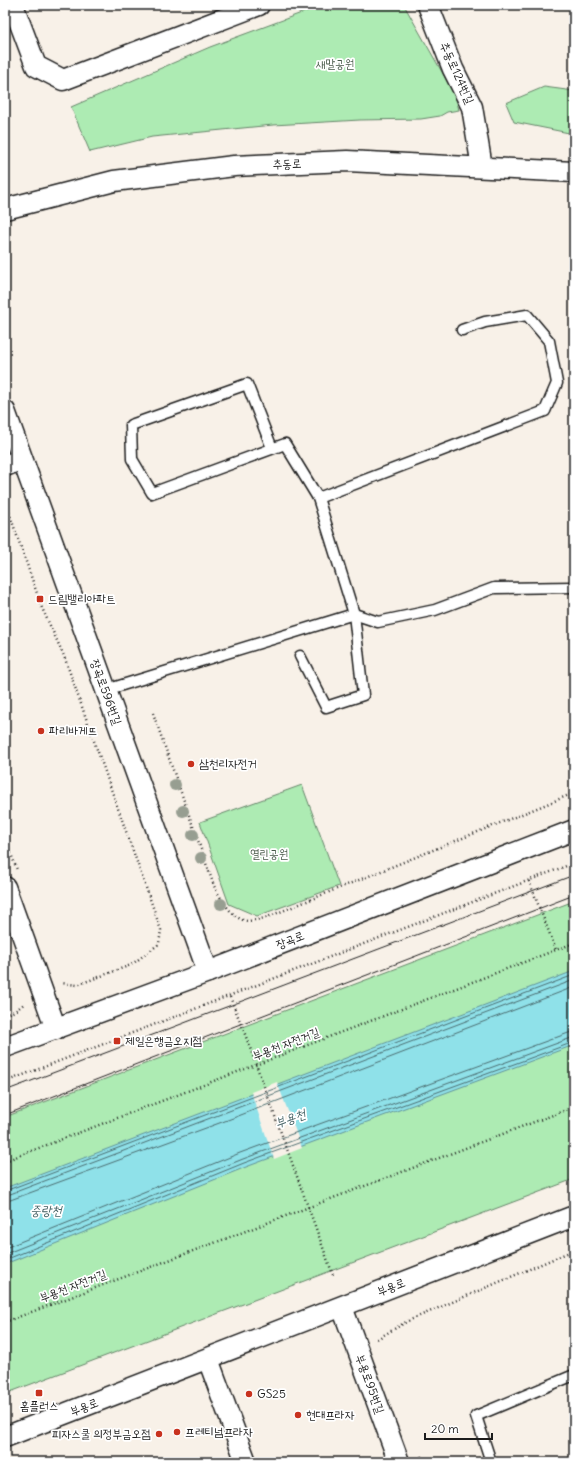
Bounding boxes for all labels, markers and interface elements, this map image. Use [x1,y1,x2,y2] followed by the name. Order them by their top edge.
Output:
[437,39,478,106] street label: 추동로124번길
[316,56,354,71] park label: 새말공원
[272,155,302,172] street label: 추동로
[48,591,116,606] place label: 드림밸리아파트
[35,594,45,604] marker: 드림밸리아파트
[88,657,125,727] street label: 장곡로596번길
[49,723,97,738] place label: 파리바게뜨
[36,726,46,736] marker: 파리바게뜨
[199,756,257,771] place label: 삼천리자전거
[186,759,196,769] marker: 삼천리자전거
[250,846,288,861] park label: 열린공원
[274,927,306,952] street label: 장곡로
[250,1024,322,1063] street label: 부용천 자전거길
[125,1033,202,1048] place label: 제일은행금오지점
[112,1036,122,1046] marker: 제일은행금오지점
[273,1105,309,1132] water label: 부용천
[30,1202,63,1219] water label: 중랑천
[37,1266,109,1305] street label: 부용천 자전거길
[375,1274,407,1299] street label: 부용로
[353,1352,388,1416] street label: 부용로95번길
[257,1386,286,1401] place label: GS25
[34,1388,44,1398] marker: 홈플러스
[244,1389,254,1399] marker: GS25
[68,1394,100,1419] street label: 부용로
[20,1398,58,1413] place label: 홈플러스
[306,1407,355,1422] place label: 현대프라자
[293,1410,303,1420] marker: 현대프라자
[425,1415,492,1441] scale bar
[431,1421,459,1436] text: 20 m
[185,1424,253,1439] place label: 프레티넘프라자
[52,1426,151,1441] place label: 피자스쿨 의정부금오점
[172,1427,182,1437] marker: 프레티넘프라자
[154,1429,164,1439] marker: 피자스쿨 의정부금오점

